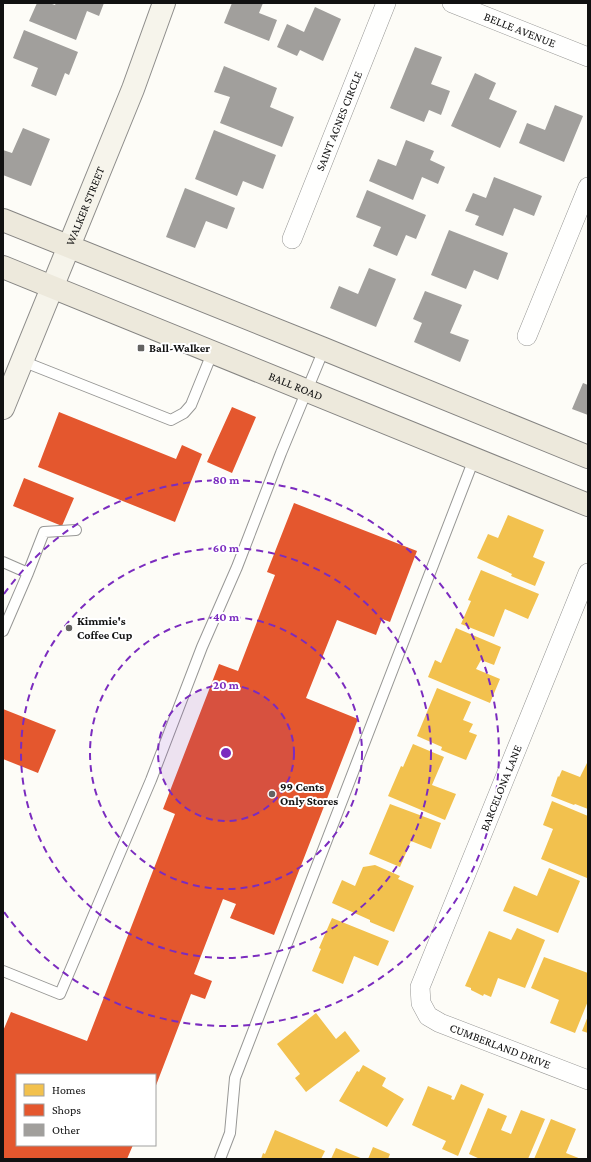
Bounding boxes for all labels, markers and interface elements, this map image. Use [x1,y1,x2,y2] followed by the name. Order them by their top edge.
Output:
[482,9,558,51] street label: BELLE AVENUE
[313,69,365,173] street label: SAINT AGNES CIRCLE
[63,164,108,248] street label: WALKER STREET
[149,341,210,355] place label: Ball-Walker
[136,343,146,353] marker: Ball-Walker
[267,369,325,403] street label: BALL ROAD
[213,473,240,487] text: 80 m
[213,541,240,555] text: 60 m
[213,610,240,624] text: 40 m
[77,614,133,642] place label: Kimmie's Coffee Cup
[64,623,74,633] marker: Kimmie's Coffee Cup
[213,678,240,692] text: 20 m
[477,742,525,833] street label: BARCELONA LANE
[219,746,233,760] centre of rings
[280,780,338,808] place label: 99 Cents Only Stores
[267,789,277,799] marker: 99 Cents Only Stores
[448,1020,553,1072] street label: CUMBERLAND DRIVE
[16,1074,156,1146] legend
[52,1083,86,1097] text: Homes
[52,1103,81,1117] text: Shops
[52,1123,81,1137] text: Other

